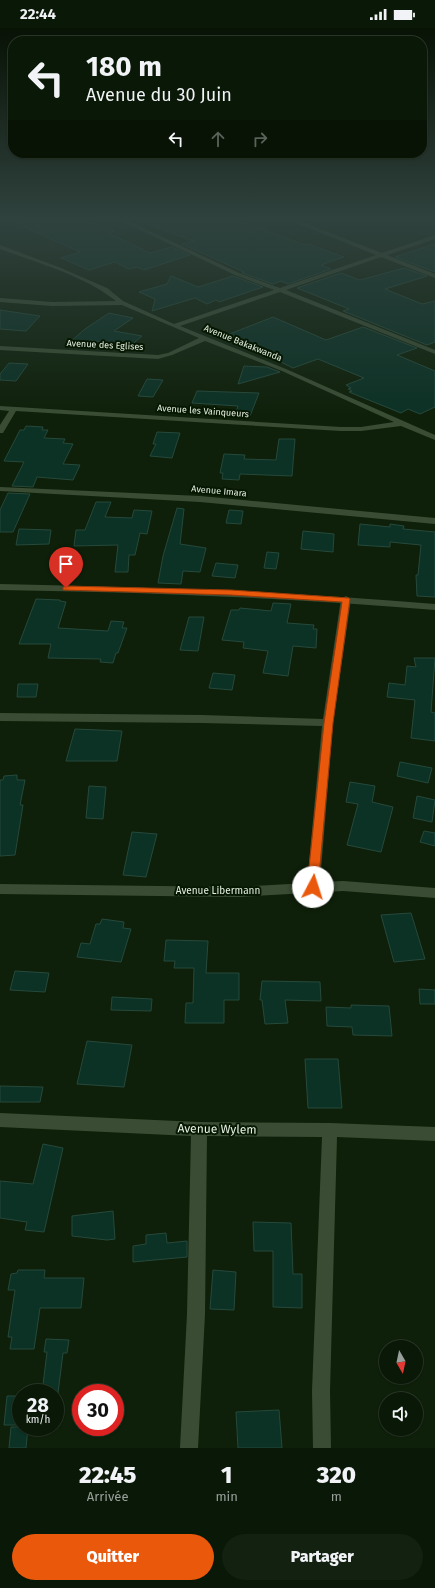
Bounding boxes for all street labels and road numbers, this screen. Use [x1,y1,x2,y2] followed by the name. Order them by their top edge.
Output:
[202,323,284,363] street label: Avenue Bakakwanda
[66,338,144,352] street label: Avenue des Eglises
[157,403,249,419] street label: Avenue les Vainqueurs
[191,484,247,498] street label: Avenue Imara
[176,885,260,897] street label: Avenue Libermann
[177,1121,257,1137] street label: Avenue Wylem

